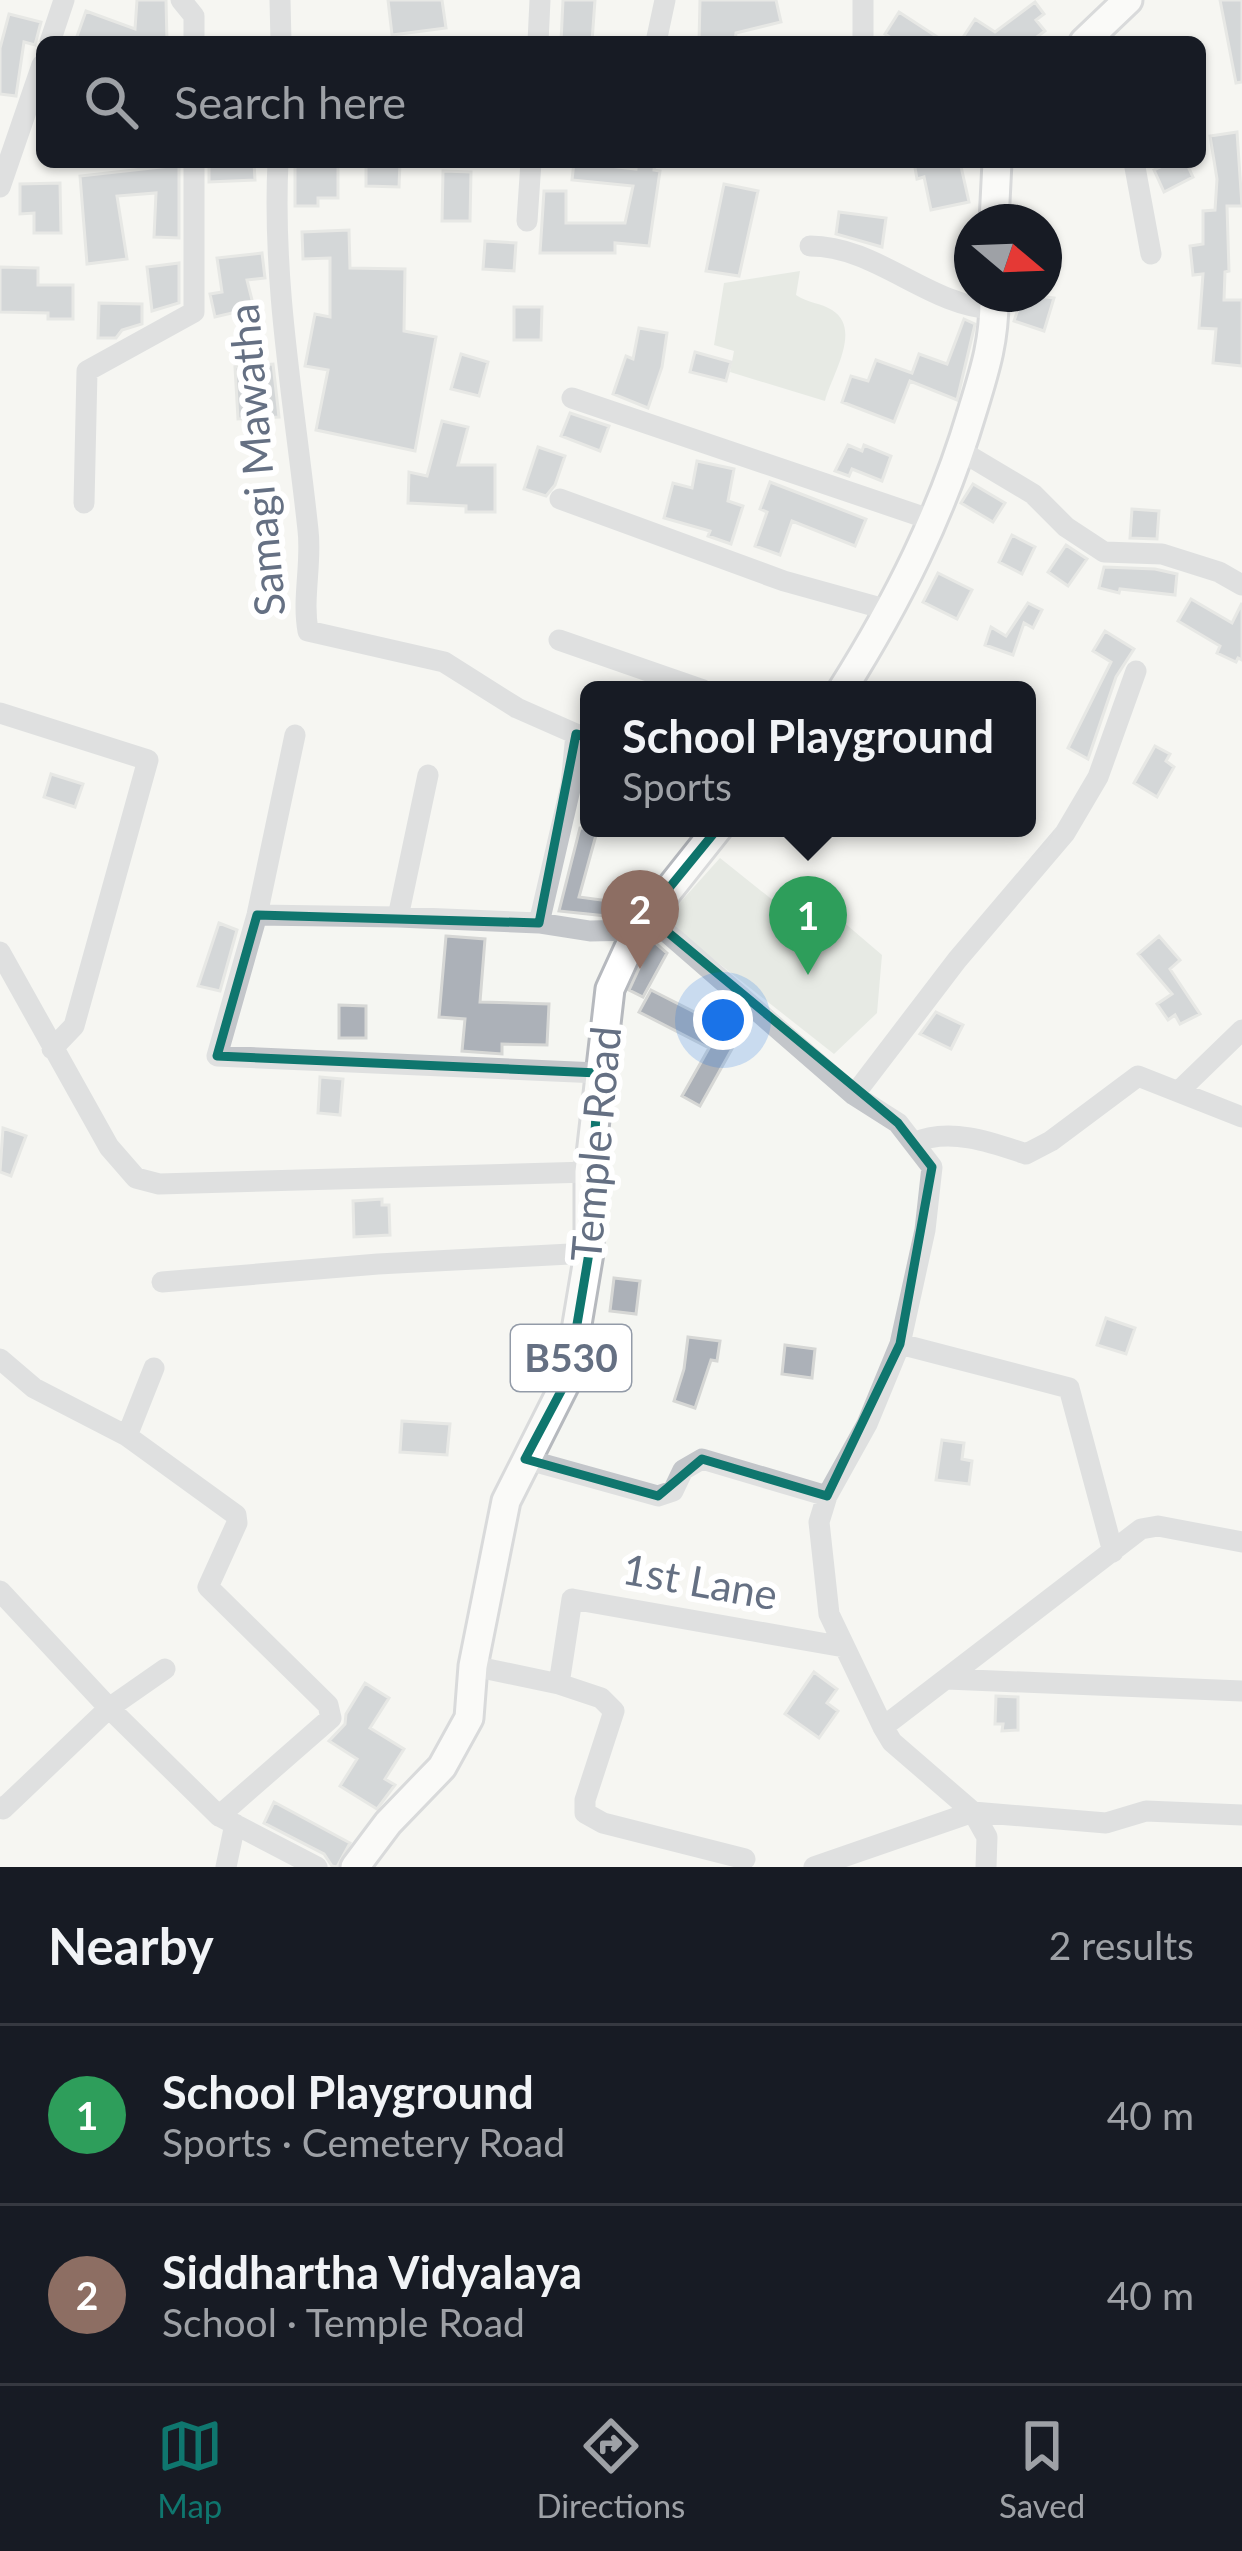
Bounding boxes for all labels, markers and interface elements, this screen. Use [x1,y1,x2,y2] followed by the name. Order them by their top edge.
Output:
[36,36,1206,168] search box
[78,69,144,135] icon: search
[174,75,406,129] text: Search here
[954,204,1062,312] north arrow
[217,302,295,618] street label: Samagi Mawatha
[580,681,1036,837] popup
[622,709,994,763] text: School Playground
[622,763,732,809] text: Sports
[601,870,679,969] pin: 2
[769,876,847,975] pin: 1
[693,990,753,1050] your location
[560,1024,630,1264] street label: Temple Road
[511,1325,631,1391] road number: B530
[619,1543,782,1619] street label: 1st Lane
[48,1915,214,1976] text: Nearby
[1049,1922,1194,1968] text: 2 results
[162,2065,534,2119] text: School Playground
[76,2092,98,2138] text: 1
[1107,2092,1194,2138] text: 40 m
[162,2119,565,2165] text: Sports · Cemetery Road
[162,2245,582,2299] text: Siddhartha Vidyalaya
[76,2272,98,2318] text: 2
[1107,2272,1194,2318] text: 40 m
[162,2299,525,2345] text: School · Temple Road
[157,2413,223,2525] tab: Map
[536,2413,685,2525] tab: Directions
[999,2413,1085,2525] tab: Saved

